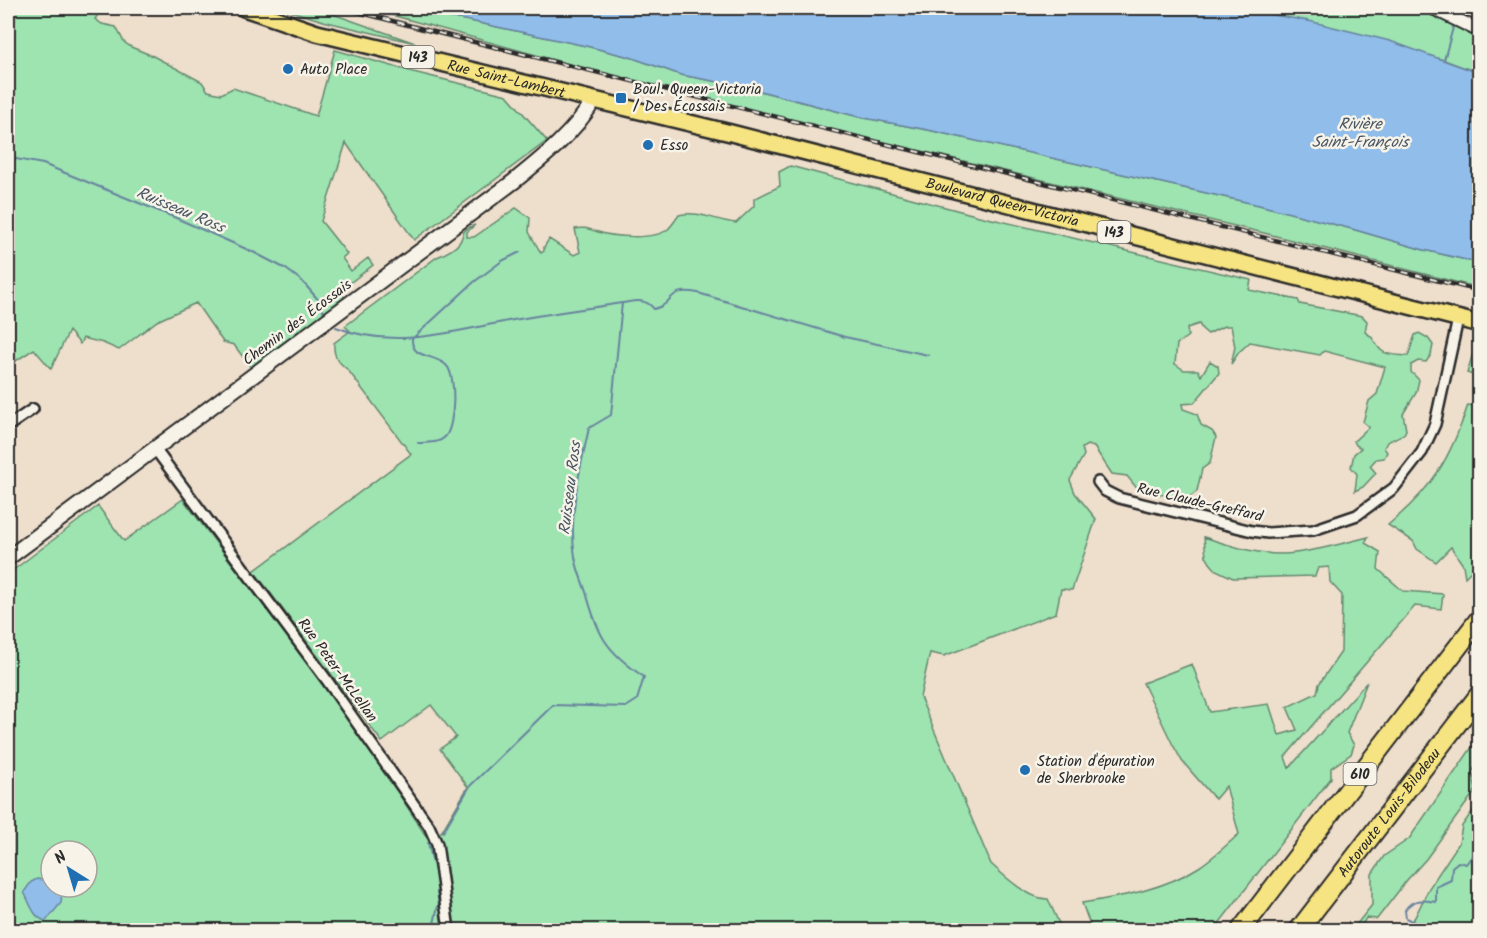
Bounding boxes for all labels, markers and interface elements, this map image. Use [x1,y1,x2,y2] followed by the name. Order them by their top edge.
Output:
[402,46,434,68] road number: 143
[445,54,568,106] street label: Rue Saint-Lambert
[300,58,367,82] place label: Auto Place
[281,62,295,76] marker: Auto Place
[633,78,761,119] place label: Boul. Queen-Victoria / Des Écossais
[614,91,628,105] marker: Boul. Queen-Victoria / Des Écossais
[1312,112,1410,155] water label: Rivière Saint-François
[660,134,689,158] place label: Esso
[641,138,655,152] marker: Esso
[923,172,1081,234] street label: Boulevard Queen-Victoria
[132,181,230,241] water label: Ruisseau Ross
[1098,221,1130,243] road number: 143
[238,273,358,372] street label: Chemin des Écossais
[552,438,589,536] water label: Ruisseau Ross
[1135,477,1266,529] street label: Rue Claude-Greffard
[291,613,383,728] street label: Rue Peter-McLellan
[1332,743,1447,883] street label: Autoroute Louis-Bilodeau
[1037,750,1155,791] place label: Station d'épuration de Sherbrooke
[1018,763,1032,777] marker: Station d'épuration de Sherbrooke
[1344,763,1376,785] road number: 610
[39,839,99,899] north arrow
[49,845,72,871] text: N

